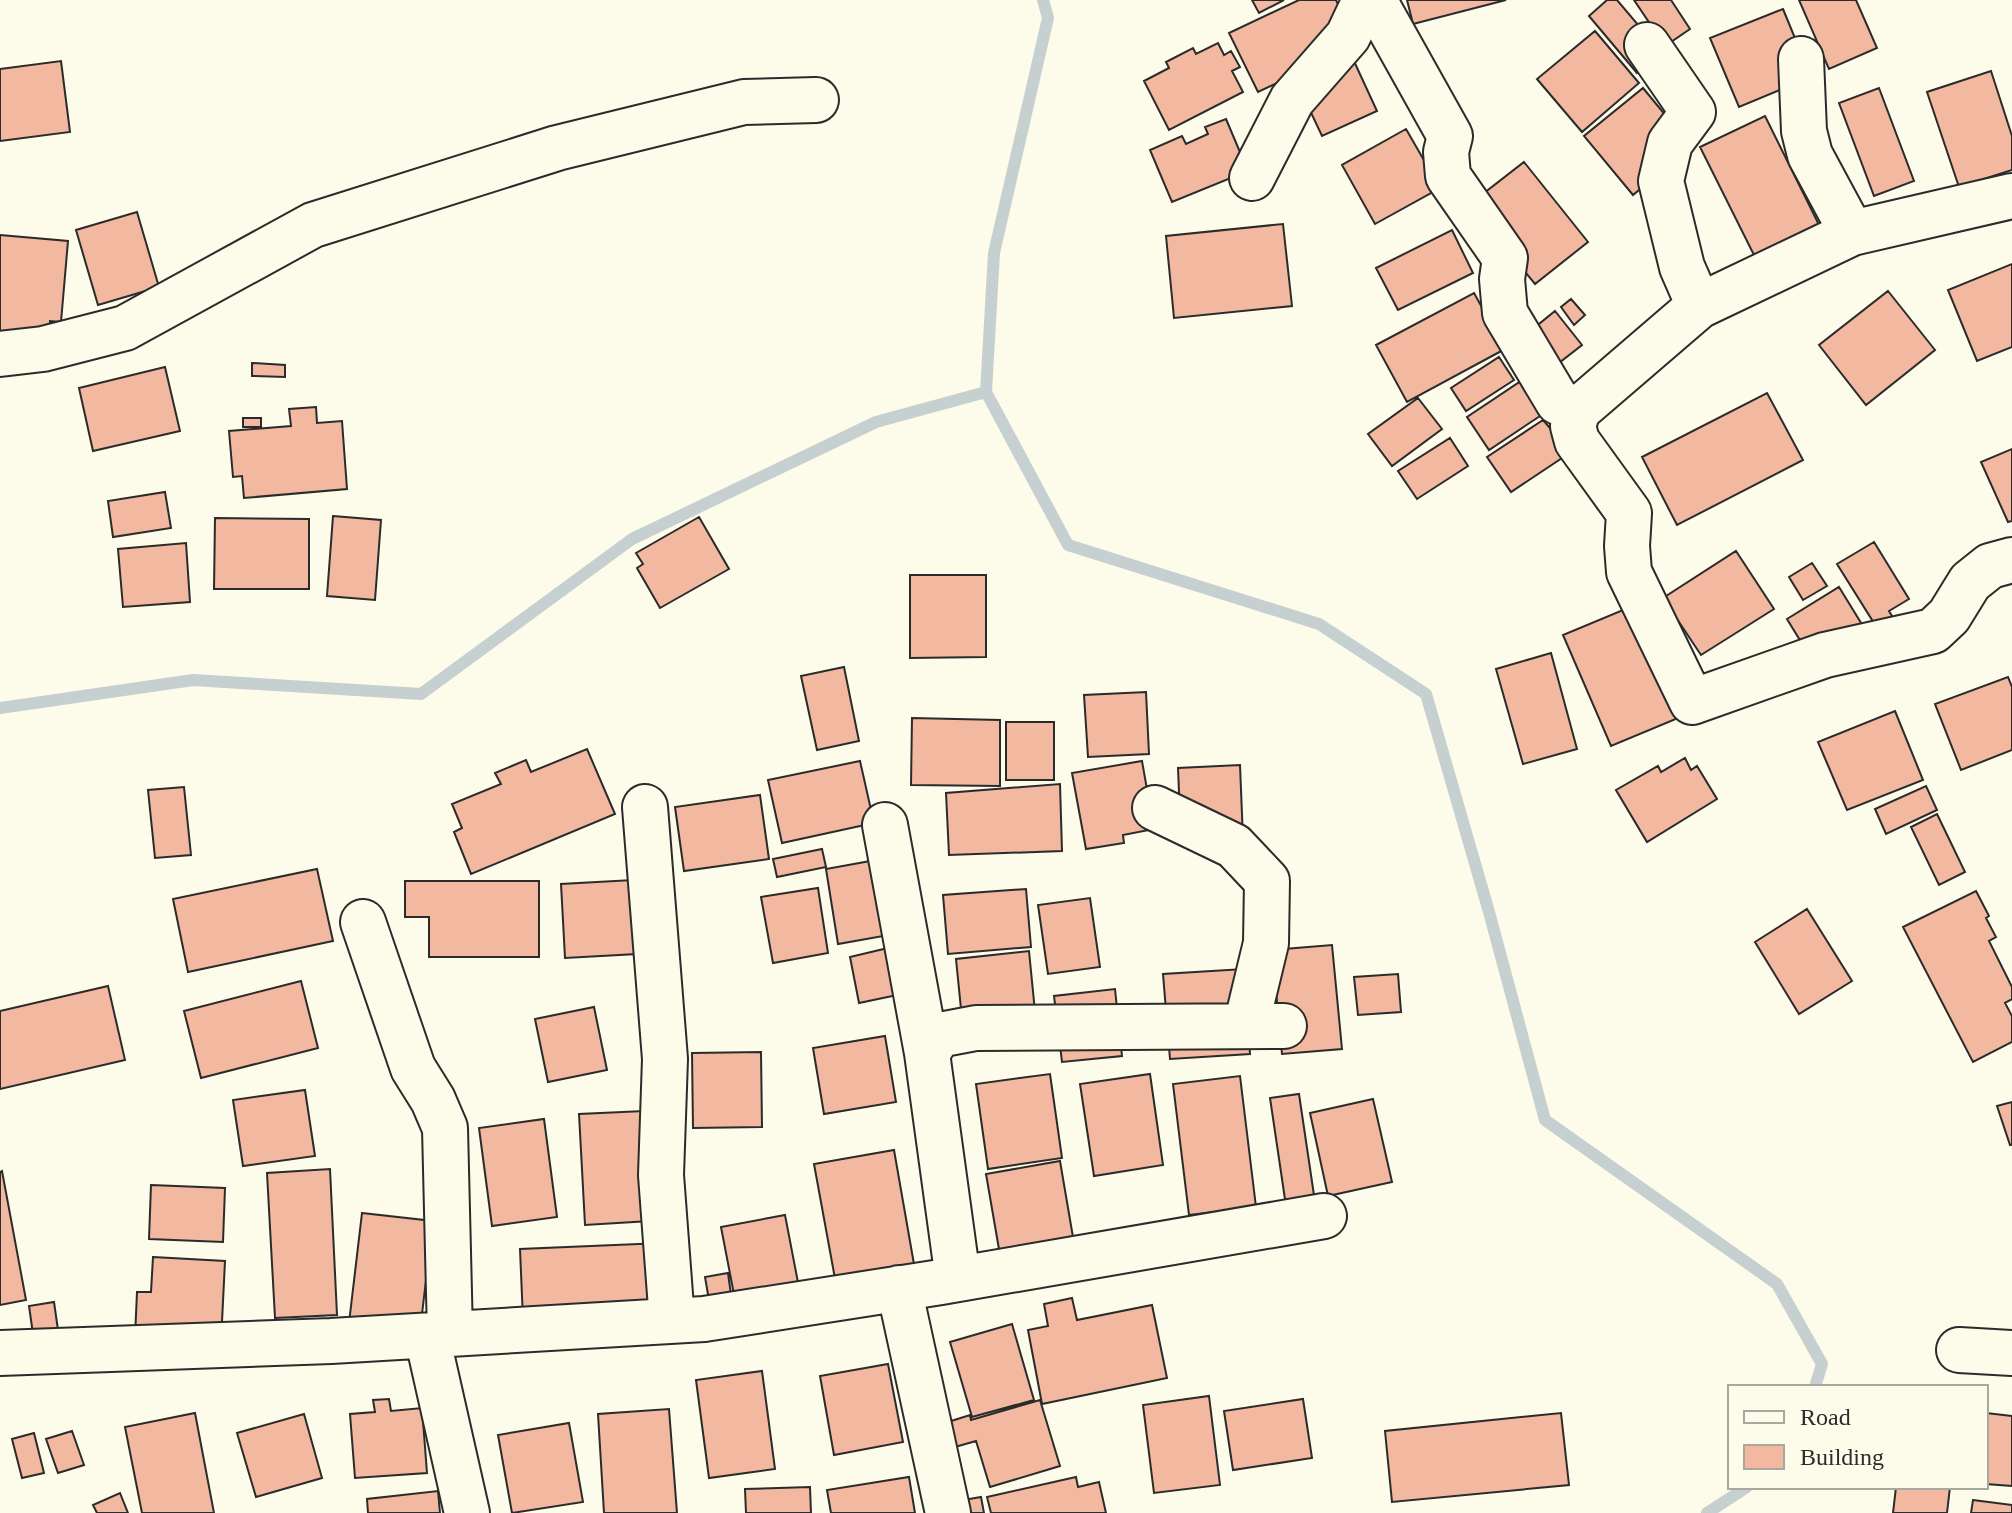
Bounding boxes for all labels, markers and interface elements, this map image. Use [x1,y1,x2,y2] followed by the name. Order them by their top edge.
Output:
[1728,1385,1988,1489] legend
[1800,1404,1851,1430] text: Road
[1800,1444,1884,1470] text: Building

